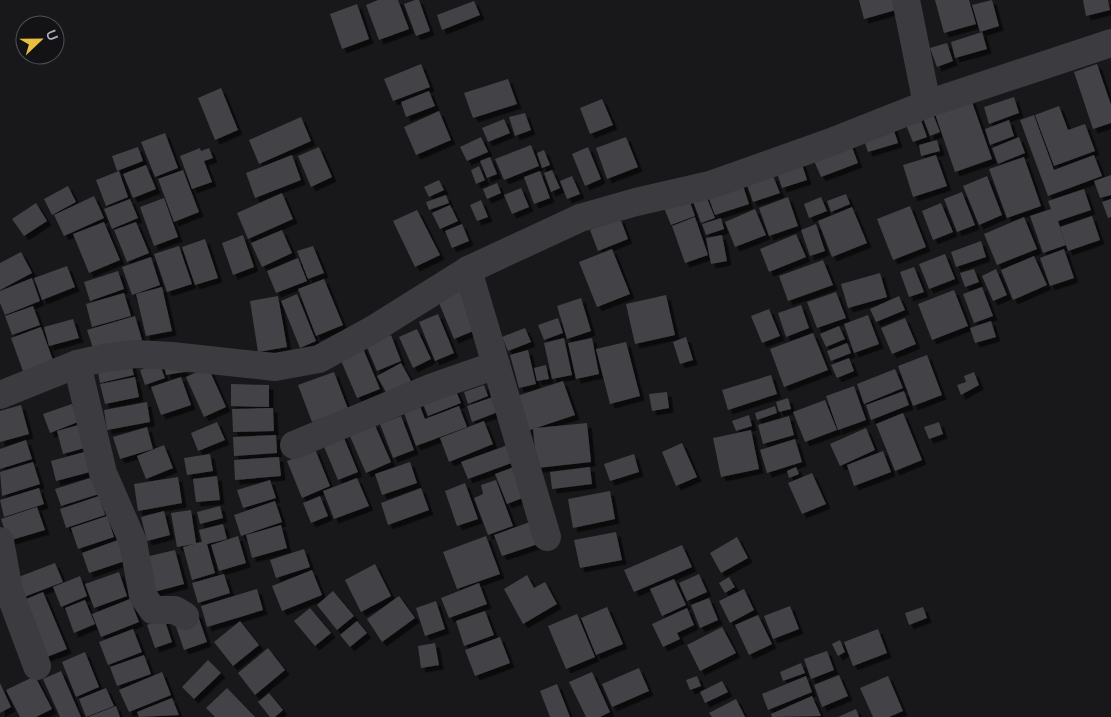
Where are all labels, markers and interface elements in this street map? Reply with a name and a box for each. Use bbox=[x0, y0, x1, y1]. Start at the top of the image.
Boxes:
north arrow bbox=[15, 15, 65, 65]
text: U bbox=[42, 27, 62, 43]

